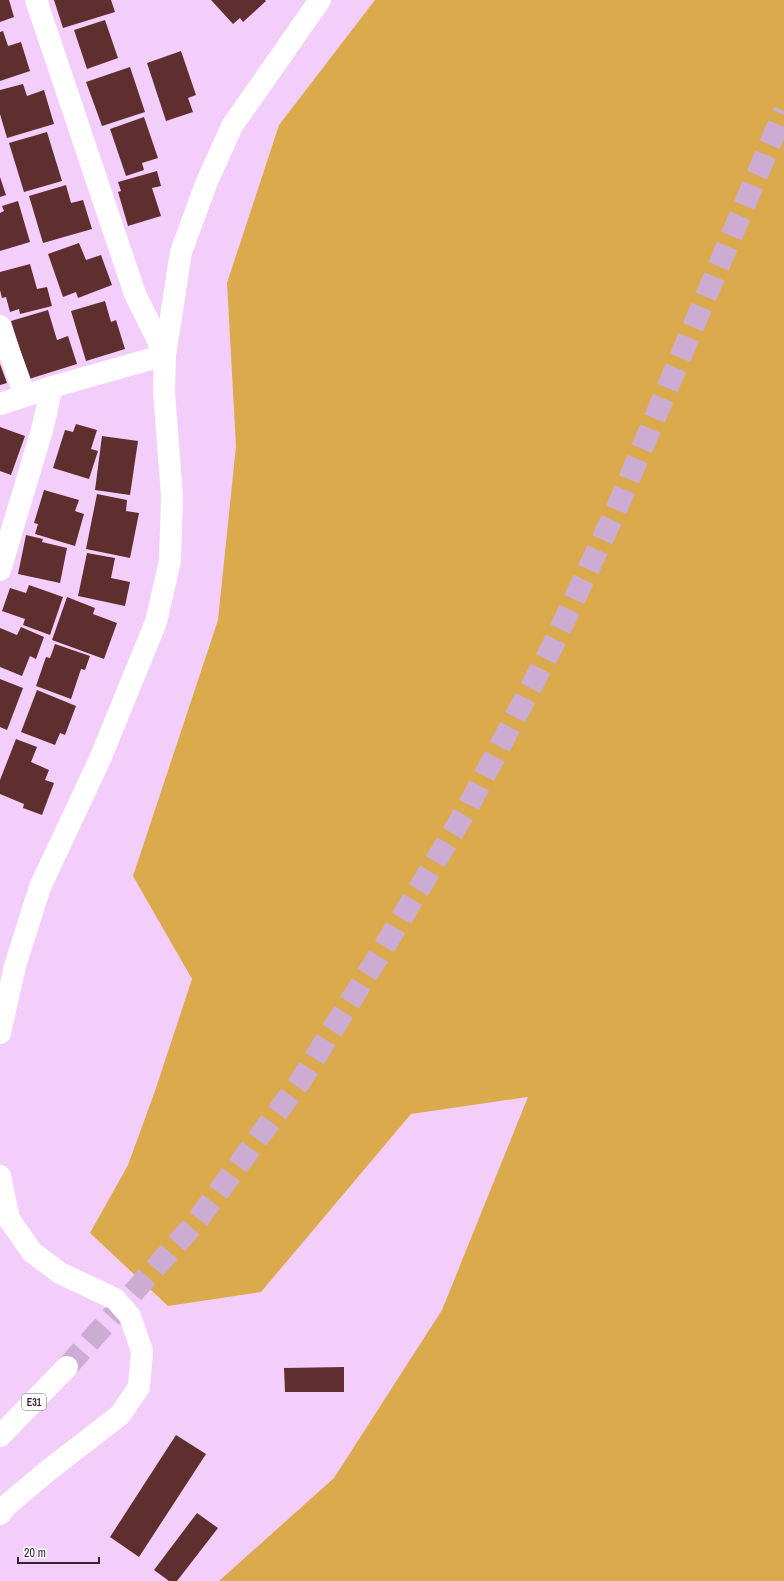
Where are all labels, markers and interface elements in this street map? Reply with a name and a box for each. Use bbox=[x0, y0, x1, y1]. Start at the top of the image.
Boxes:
road number: E31 bbox=[22, 1394, 46, 1410]
scale bar bbox=[18, 1539, 99, 1565]
text: 20 m bbox=[24, 1545, 46, 1561]

